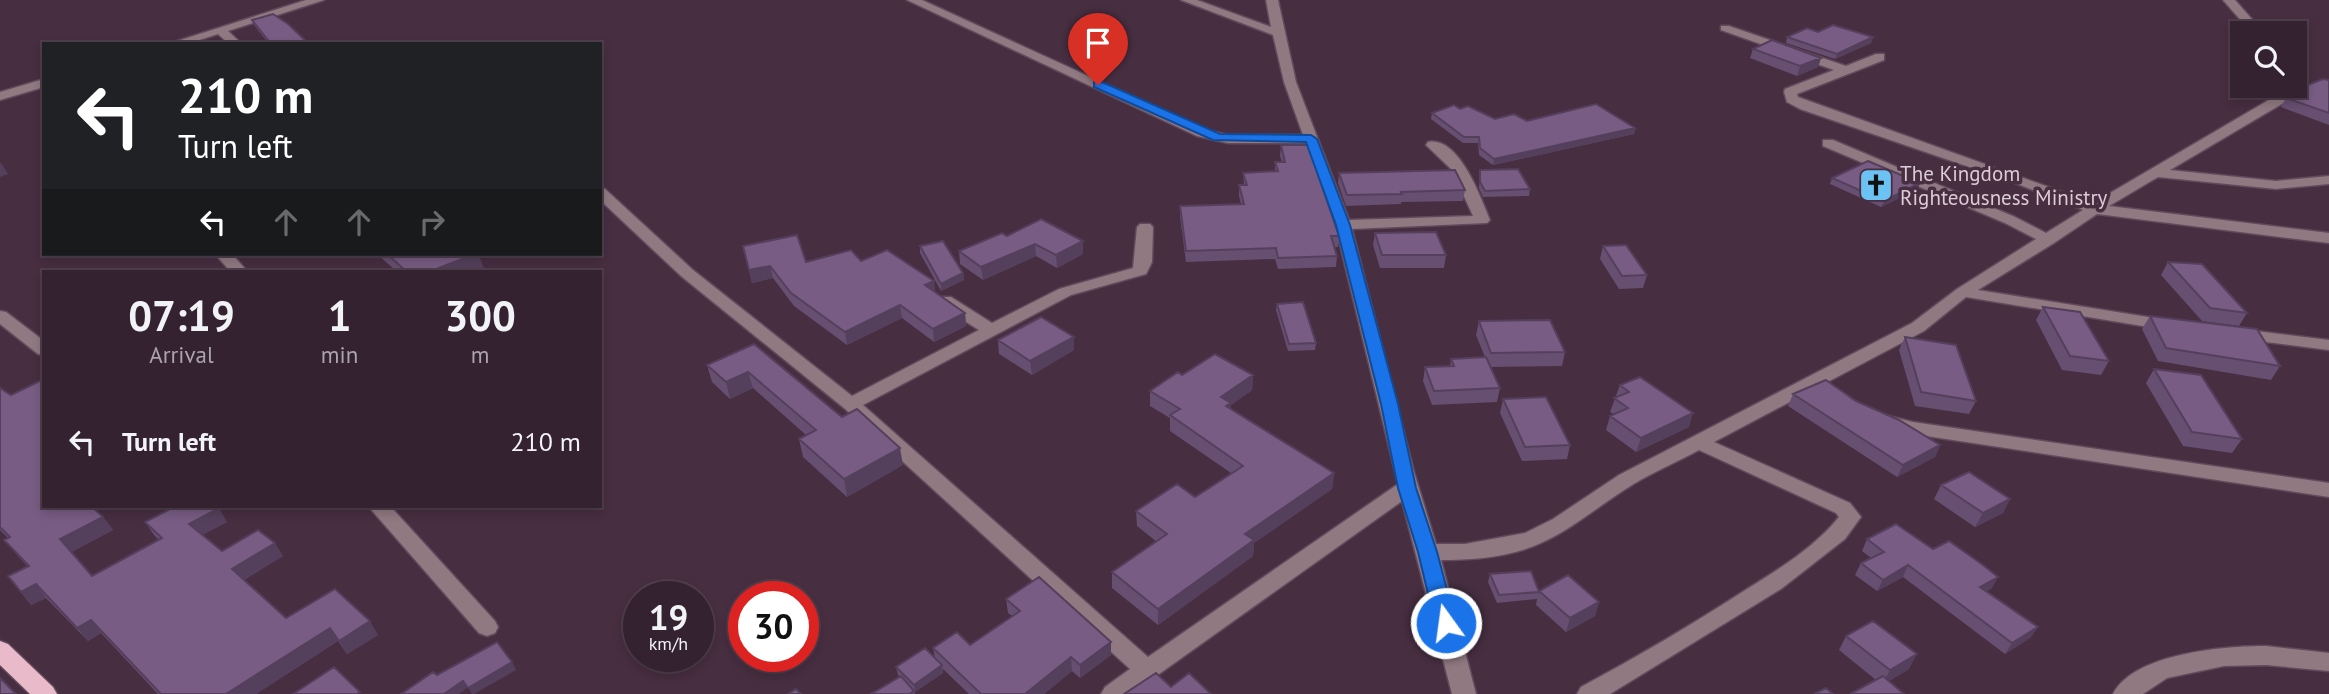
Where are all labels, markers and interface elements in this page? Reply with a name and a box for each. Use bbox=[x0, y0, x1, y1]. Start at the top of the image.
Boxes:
pin bbox=[1068, 13, 1128, 85]
map controls bbox=[2230, 21, 2307, 98]
button: search bbox=[2230, 21, 2307, 98]
icon: arrive bbox=[1079, 24, 1117, 62]
text: 210 m bbox=[178, 63, 313, 127]
icon: left bbox=[63, 70, 154, 161]
text: Turn left bbox=[178, 125, 293, 167]
place label: The Kingdom Righteousness Ministry bbox=[1900, 160, 2108, 211]
church icon: The Kingdom Righteousness Ministry bbox=[1857, 166, 1895, 204]
icon: left bbox=[194, 203, 232, 241]
icon: ahead bbox=[267, 203, 305, 241]
icon: ahead bbox=[340, 203, 378, 241]
icon: right bbox=[413, 203, 451, 241]
text: 07:19 bbox=[128, 288, 235, 343]
text: 1 bbox=[328, 288, 351, 343]
text: 300 bbox=[444, 288, 516, 343]
text: Arrival bbox=[149, 340, 214, 369]
text: min bbox=[321, 340, 358, 369]
text: m bbox=[471, 340, 489, 369]
icon: left bbox=[63, 423, 101, 461]
text: Turn left bbox=[122, 425, 216, 458]
text: 210 m bbox=[510, 425, 581, 458]
speed limit sign: 30 bbox=[728, 581, 819, 672]
position arrow bbox=[1409, 586, 1483, 660]
text: 19 bbox=[649, 594, 688, 640]
text: km/h bbox=[649, 632, 688, 655]

